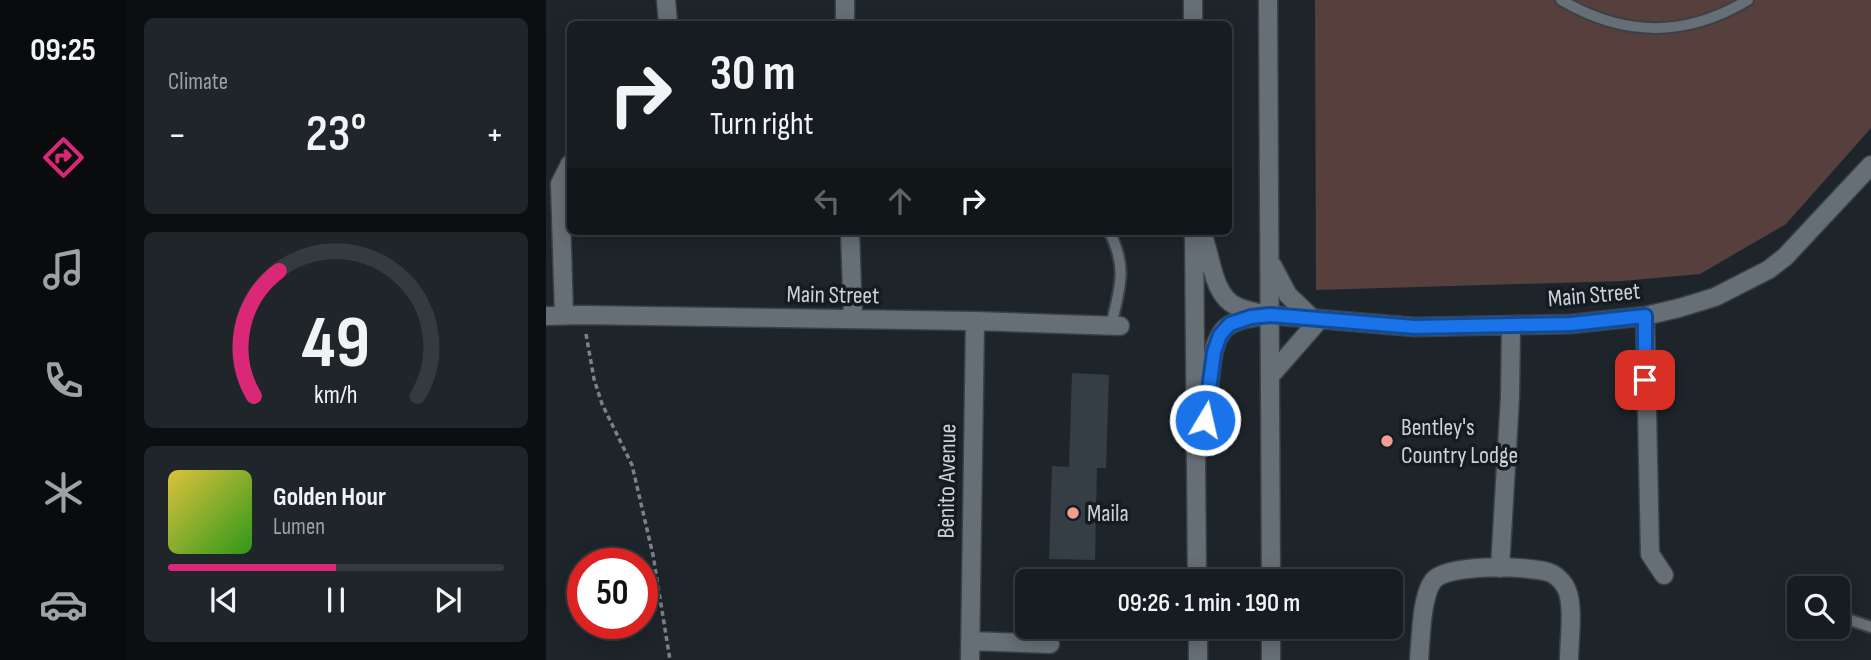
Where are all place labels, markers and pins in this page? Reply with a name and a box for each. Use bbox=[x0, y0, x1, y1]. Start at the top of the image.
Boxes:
pin bbox=[1615, 350, 1675, 410]
place label: Bentley's Country Lodge bbox=[1401, 413, 1518, 470]
marker: Bentley's Country Lodge bbox=[1379, 433, 1395, 449]
place label: Maila bbox=[1087, 499, 1129, 528]
marker: Maila bbox=[1065, 505, 1081, 521]

